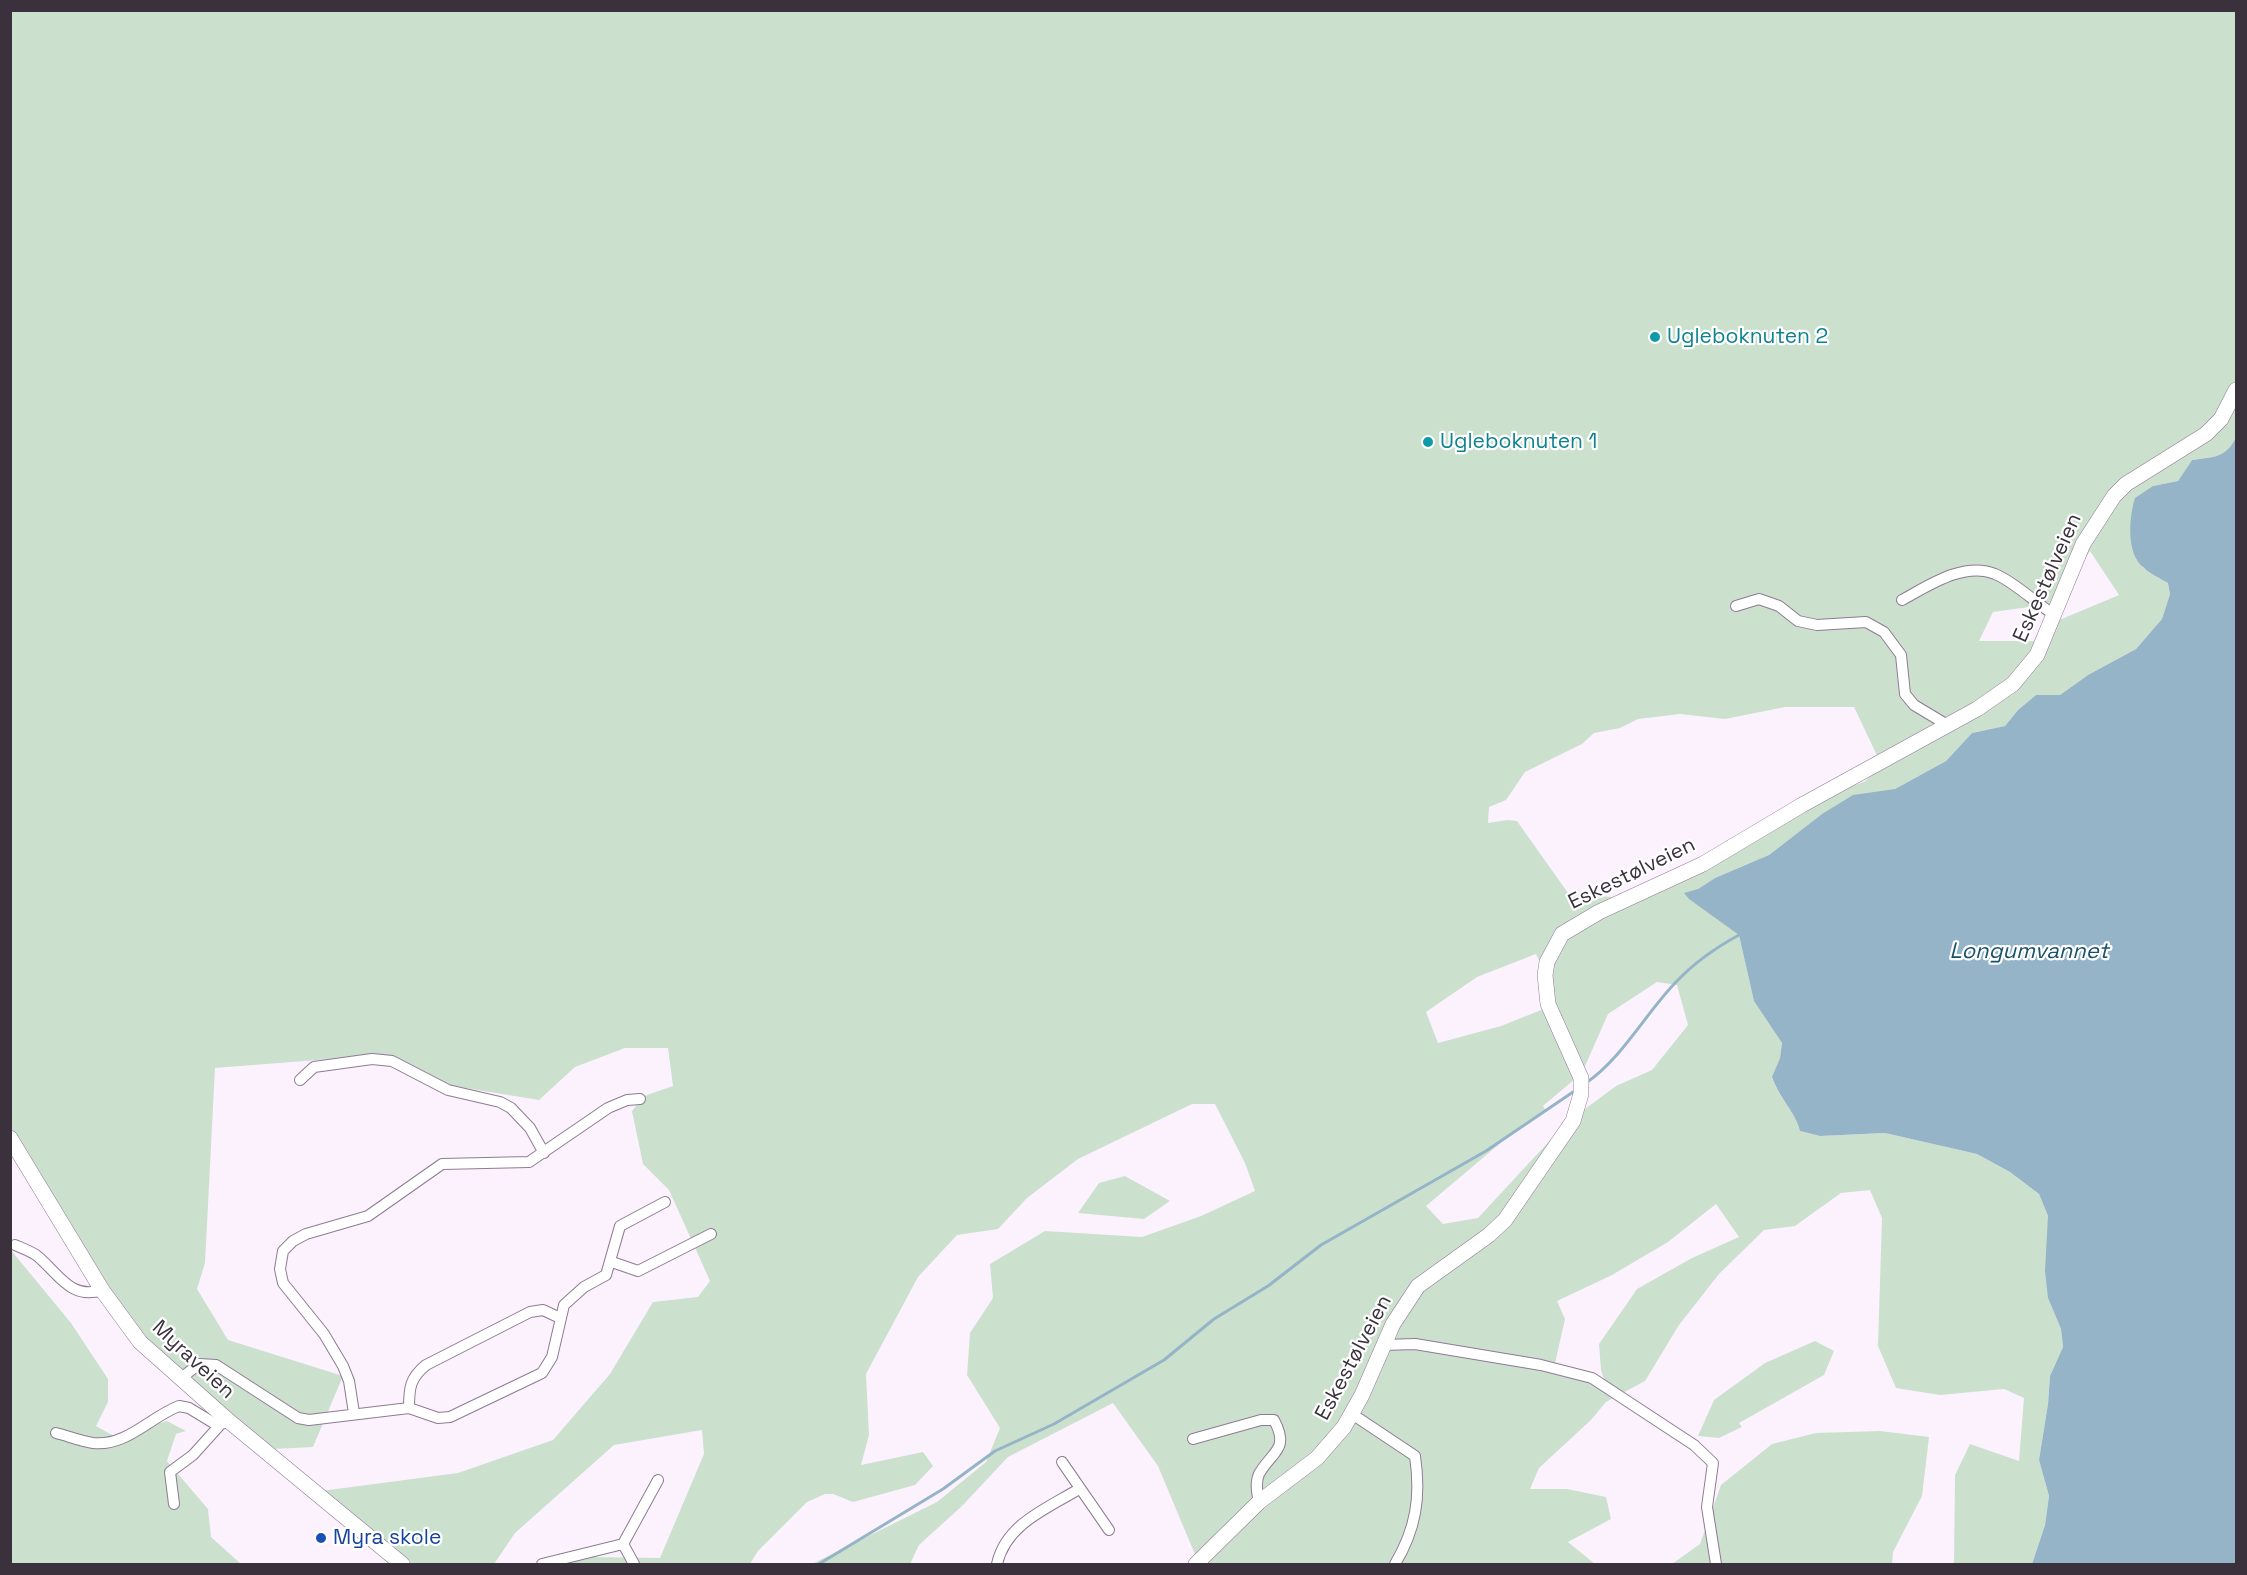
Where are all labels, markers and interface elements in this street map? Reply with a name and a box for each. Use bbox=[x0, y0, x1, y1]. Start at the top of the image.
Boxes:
place label: Ugleboknuten 2 bbox=[1667, 324, 1828, 350]
marker: Ugleboknuten 2 bbox=[1648, 330, 1662, 344]
place label: Ugleboknuten 1 bbox=[1440, 429, 1597, 455]
marker: Ugleboknuten 1 bbox=[1421, 435, 1435, 449]
street label: Eskestølveien bbox=[2008, 510, 2088, 646]
street label: Eskestølveien bbox=[1564, 832, 1700, 916]
water label: Longumvannet bbox=[1949, 939, 2109, 965]
street label: Eskestølveien bbox=[1310, 1291, 1398, 1425]
street label: Myraveien bbox=[146, 1315, 240, 1405]
place label: Myra skole bbox=[333, 1525, 441, 1551]
marker: Myra skole bbox=[314, 1531, 328, 1545]

